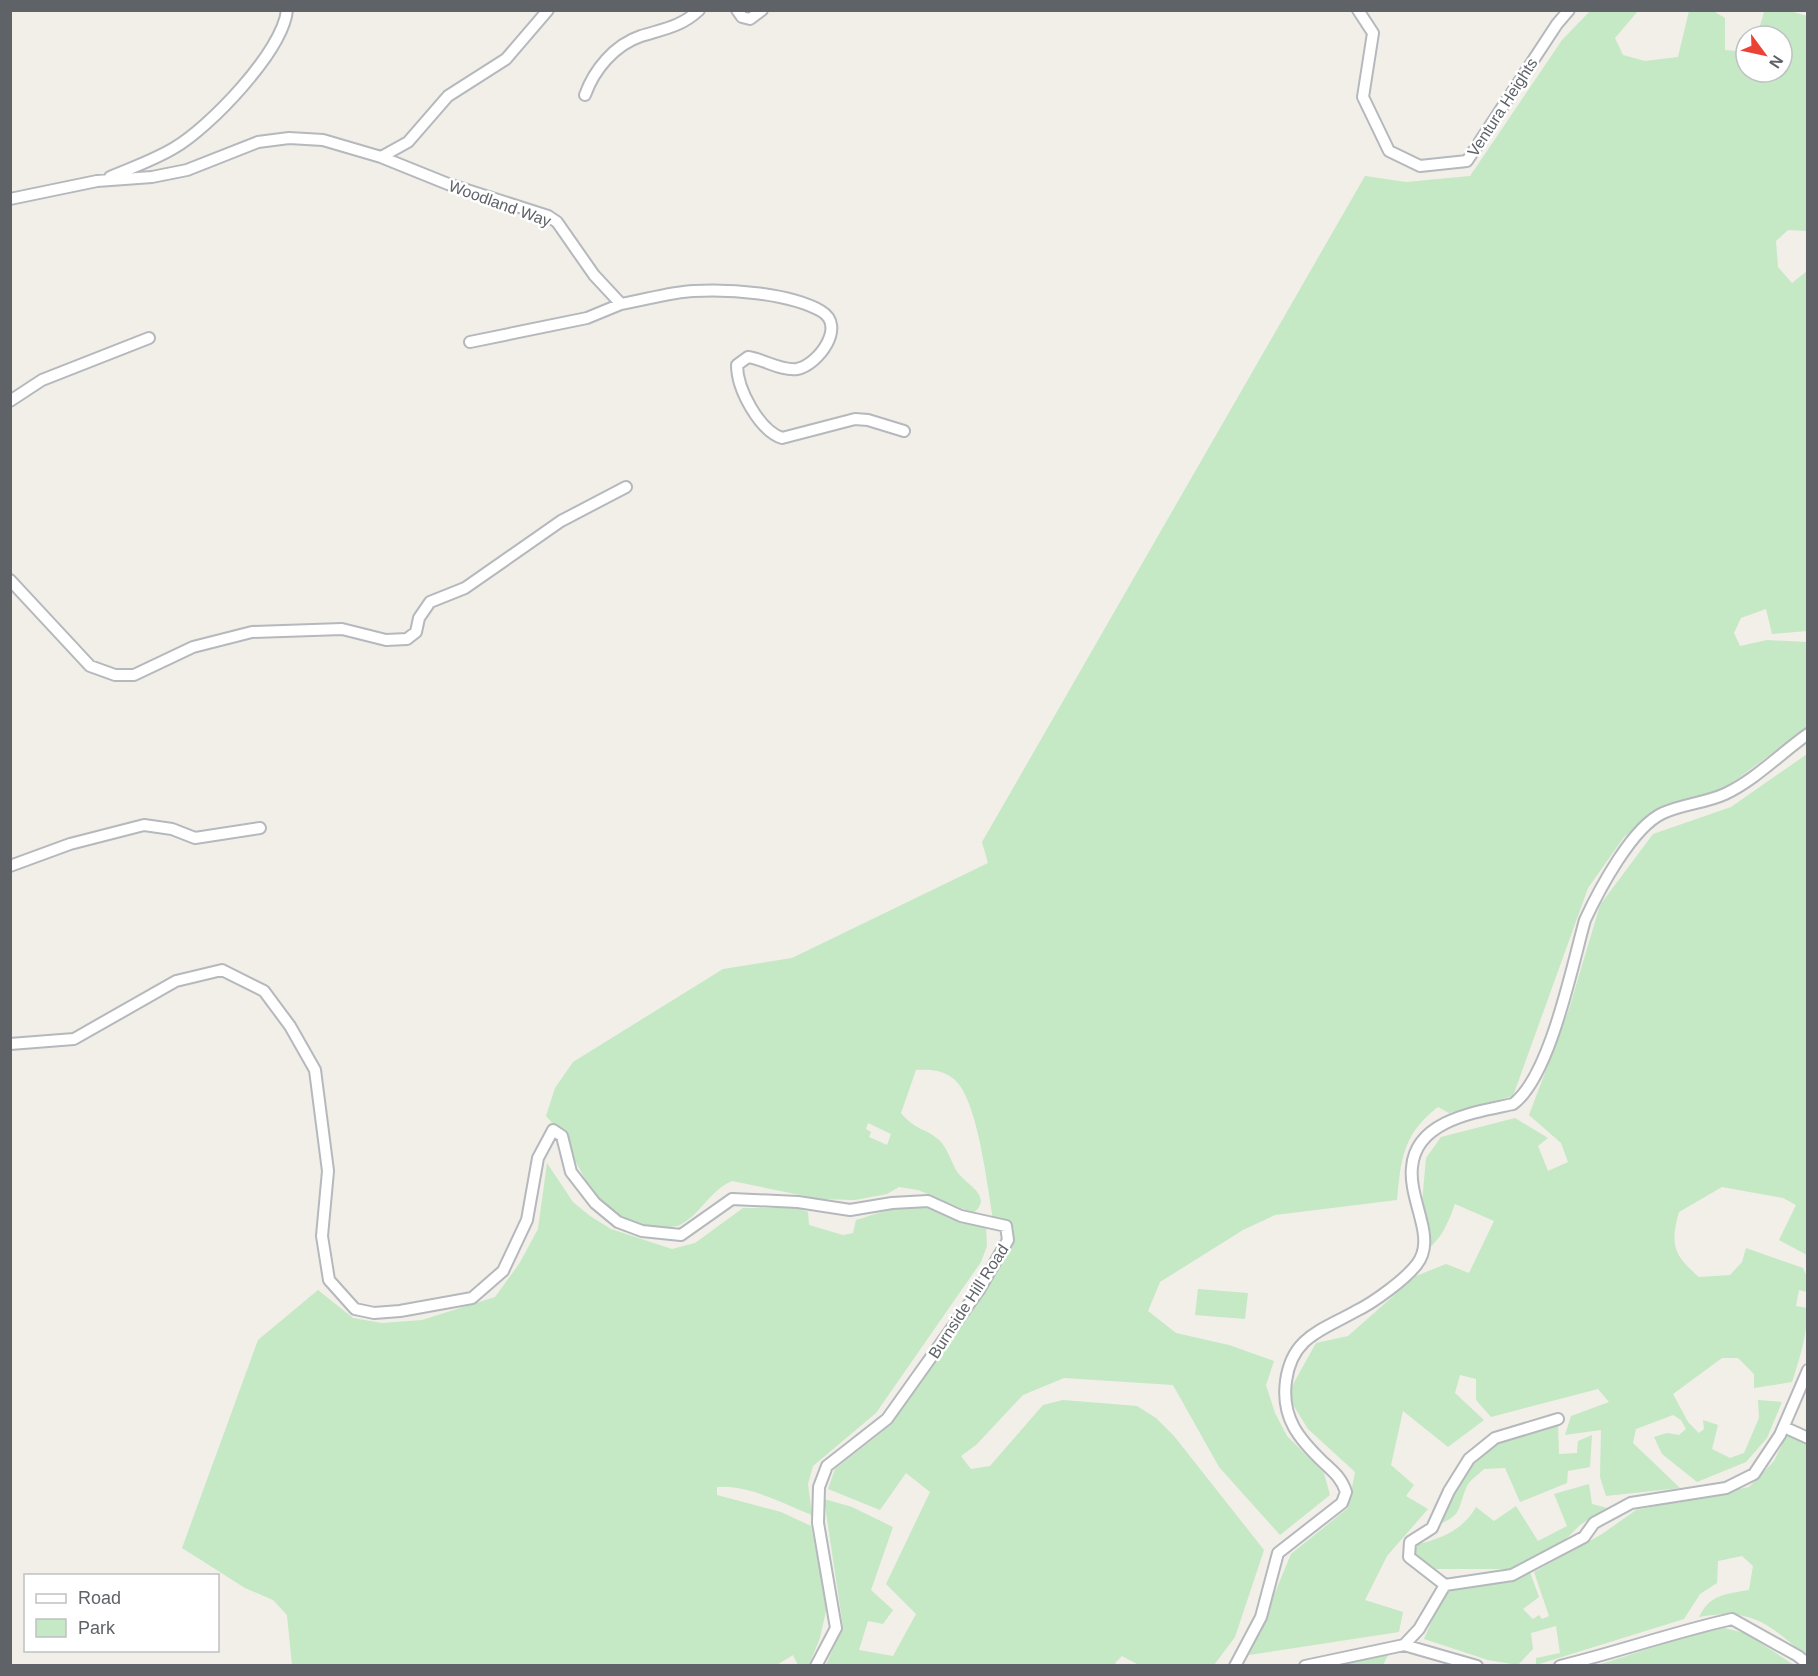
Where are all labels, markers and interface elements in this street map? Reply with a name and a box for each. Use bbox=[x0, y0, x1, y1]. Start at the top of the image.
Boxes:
north arrow bbox=[1734, 24, 1794, 84]
text: N bbox=[1766, 52, 1786, 71]
street label: Ventura Heights bbox=[1464, 55, 1541, 160]
street label: Woodland Way bbox=[446, 177, 553, 230]
street label: Burnside Hill Road bbox=[925, 1241, 1012, 1361]
legend bbox=[24, 1574, 219, 1652]
text: Road bbox=[78, 1588, 121, 1608]
text: Park bbox=[78, 1618, 116, 1638]

